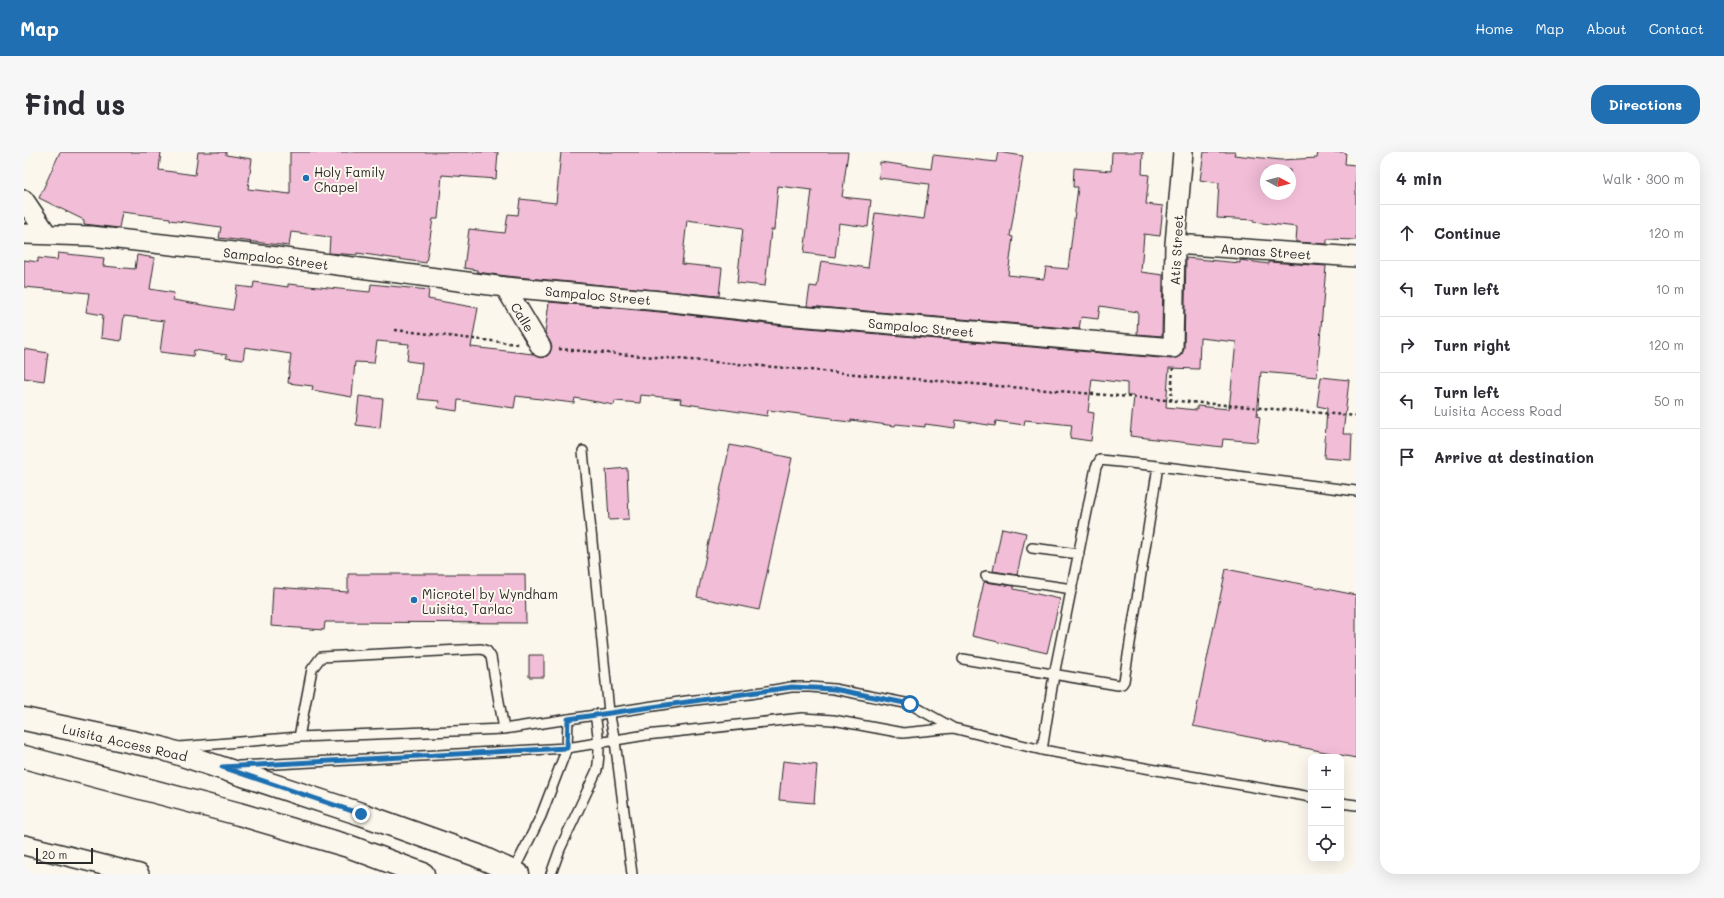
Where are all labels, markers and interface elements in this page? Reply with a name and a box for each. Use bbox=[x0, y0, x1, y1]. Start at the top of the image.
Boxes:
text: Map bbox=[20, 16, 59, 41]
text: Home bbox=[1475, 19, 1513, 38]
text: Map bbox=[1535, 19, 1564, 38]
text: About bbox=[1586, 19, 1627, 38]
text: Contact bbox=[1649, 19, 1704, 38]
button: Directions bbox=[1591, 85, 1700, 124]
text: Find us bbox=[24, 86, 125, 122]
place label: Holy Family Chapel bbox=[314, 163, 385, 195]
north arrow bbox=[1260, 164, 1296, 200]
text: 4 min bbox=[1396, 167, 1442, 189]
text: Walk · 300 m bbox=[1602, 170, 1684, 187]
marker: Holy Family Chapel bbox=[301, 173, 311, 183]
street label: Atis Street bbox=[1166, 214, 1186, 286]
icon: ahead bbox=[1396, 222, 1418, 244]
text: Continue bbox=[1434, 223, 1501, 243]
text: 120 m bbox=[1648, 224, 1684, 241]
street label: Anonas Street bbox=[1220, 239, 1312, 263]
street label: Sampaloc Street bbox=[222, 243, 330, 273]
icon: left bbox=[1396, 278, 1418, 300]
text: Turn left bbox=[1434, 279, 1499, 299]
text: 10 m bbox=[1656, 280, 1684, 297]
street label: Sampaloc Street bbox=[544, 282, 652, 308]
street label: Calle bbox=[507, 299, 539, 335]
street label: Sampaloc Street bbox=[867, 314, 975, 340]
icon: right bbox=[1396, 334, 1418, 356]
text: Turn right bbox=[1434, 335, 1511, 355]
text: 120 m bbox=[1648, 336, 1684, 353]
text: Turn left bbox=[1434, 382, 1499, 402]
icon: left bbox=[1396, 390, 1418, 412]
text: 50 m bbox=[1654, 392, 1684, 409]
text: Luisita Access Road bbox=[1434, 402, 1562, 419]
icon: arrive bbox=[1396, 446, 1418, 468]
text: Arrive at destination bbox=[1434, 447, 1594, 467]
place label: Microtel by Wyndham Luisita, Tarlac bbox=[422, 585, 558, 617]
marker: Microtel by Wyndham Luisita, Tarlac bbox=[409, 595, 419, 605]
route start bbox=[901, 695, 919, 713]
street label: Luisita Access Road bbox=[61, 719, 189, 765]
map controls bbox=[1308, 754, 1344, 862]
button: + bbox=[1308, 754, 1344, 790]
button: − bbox=[1308, 790, 1344, 826]
route end bbox=[352, 805, 370, 823]
button: locate bbox=[1308, 826, 1344, 862]
scale bar bbox=[36, 846, 93, 865]
text: 20 m bbox=[42, 847, 67, 862]

